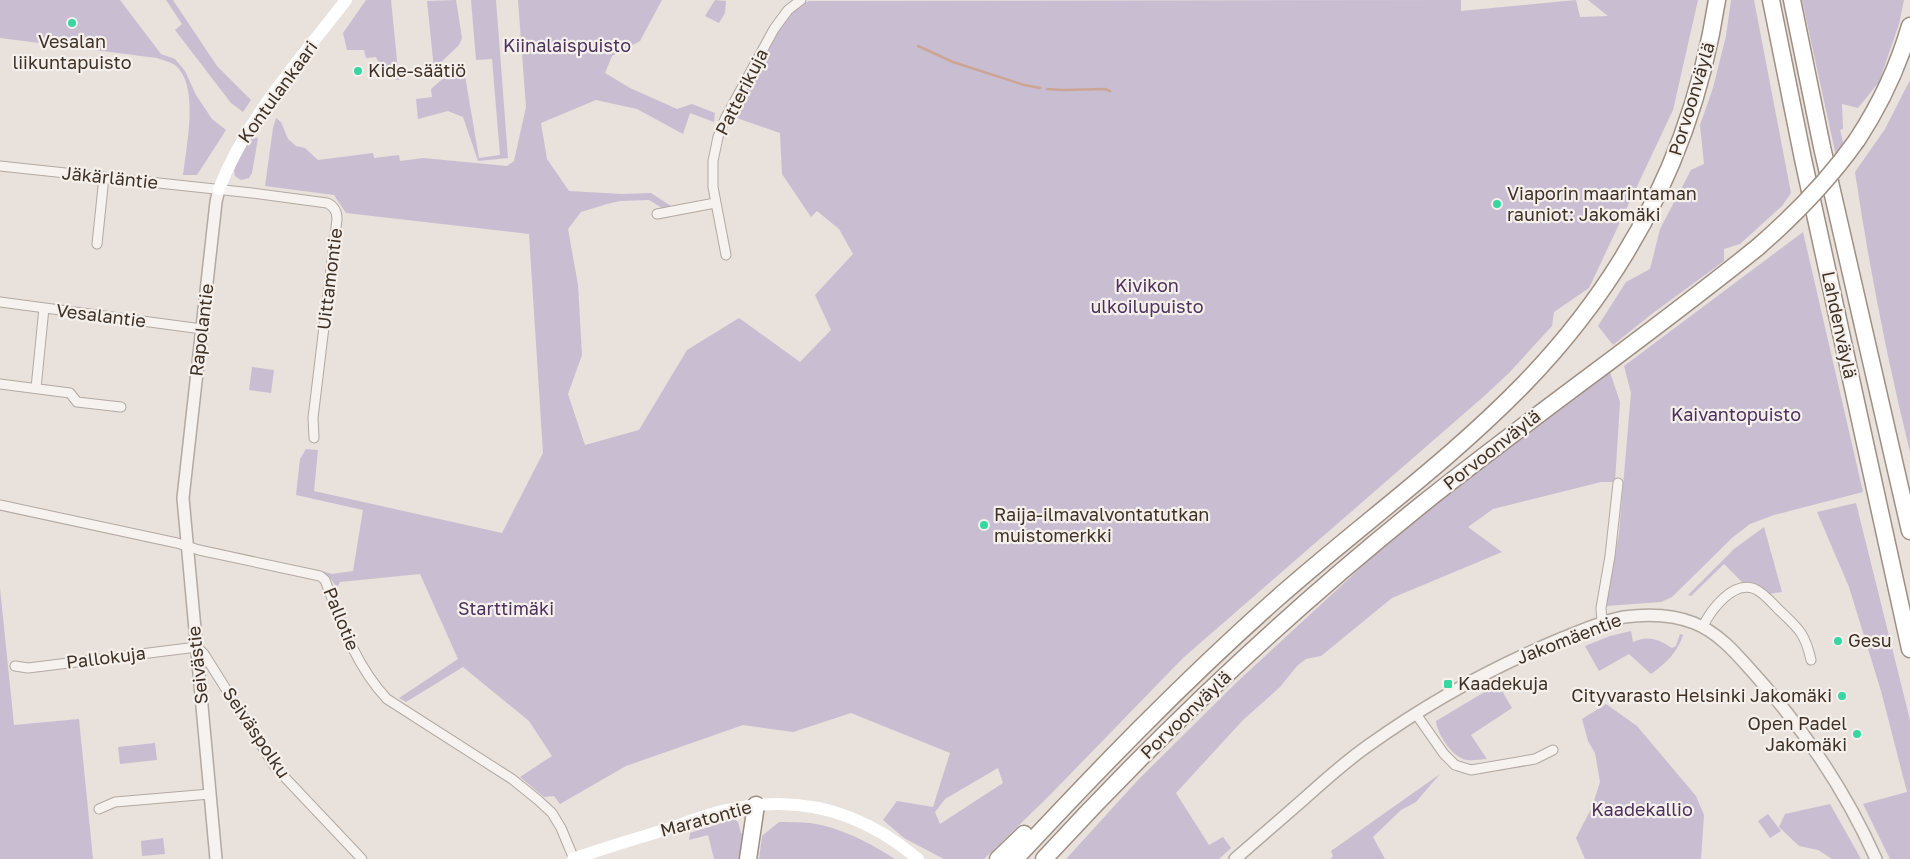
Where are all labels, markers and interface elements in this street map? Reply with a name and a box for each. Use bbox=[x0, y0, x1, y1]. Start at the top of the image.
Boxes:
marker: Vesalan liikuntapuisto bbox=[66, 17, 78, 29]
place label: Vesalan liikuntapuisto bbox=[12, 30, 132, 73]
park label: Kiinalaispuisto bbox=[503, 34, 631, 56]
street label: Kontulankaari bbox=[233, 36, 322, 147]
street label: Porvoonväylä bbox=[1663, 39, 1719, 158]
street label: Patterikuja bbox=[710, 45, 772, 138]
place label: Kide-säätiö bbox=[368, 59, 466, 81]
marker: Kide-säätiö bbox=[352, 65, 364, 77]
street label: Jäkärläntie bbox=[61, 161, 159, 193]
place label: Viaporin maarintaman rauniot: Jakomäki bbox=[1507, 182, 1697, 225]
marker: Viaporin maarintaman rauniot: Jakomäki bbox=[1491, 198, 1503, 210]
street label: Uittamontie bbox=[312, 227, 346, 331]
street label: Lahdenväylä bbox=[1818, 269, 1862, 381]
park label: Kivikon ulkoilupuisto bbox=[1090, 274, 1204, 317]
street label: Rapolantie bbox=[184, 282, 218, 378]
street label: Vesalantie bbox=[55, 299, 147, 331]
park label: Kaivantopuisto bbox=[1671, 403, 1801, 425]
street label: Porvoonväylä bbox=[1438, 404, 1544, 494]
place label: Raija-ilmavalvontatutkan muistomerkki bbox=[994, 503, 1209, 546]
marker: Raija-ilmavalvontatutkan muistomerkki bbox=[978, 519, 990, 531]
street label: Pallotie bbox=[319, 584, 365, 654]
park label: Starttimäki bbox=[458, 597, 554, 619]
street label: Jakomäentie bbox=[1513, 608, 1624, 668]
street label: Seivästie bbox=[182, 625, 212, 705]
place label: Gesu bbox=[1848, 629, 1892, 651]
marker: Gesu bbox=[1832, 635, 1844, 647]
street label: Pallokuja bbox=[65, 641, 147, 673]
street label: Porvoonväylä bbox=[1135, 666, 1235, 763]
place label: Kaadekuja bbox=[1458, 672, 1548, 694]
marker: Kaadekuja bbox=[1442, 678, 1454, 690]
street label: Seiväspolku bbox=[218, 683, 295, 782]
place label: Cityvarasto Helsinki Jakomäki bbox=[1571, 684, 1832, 706]
marker: Cityvarasto Helsinki Jakomäki bbox=[1836, 690, 1848, 702]
place label: Open Padel Jakomäki bbox=[1748, 712, 1847, 755]
marker: Open Padel Jakomäki bbox=[1851, 728, 1863, 740]
street label: Maratontie bbox=[658, 795, 754, 841]
park label: Kaadekallio bbox=[1591, 798, 1693, 820]

